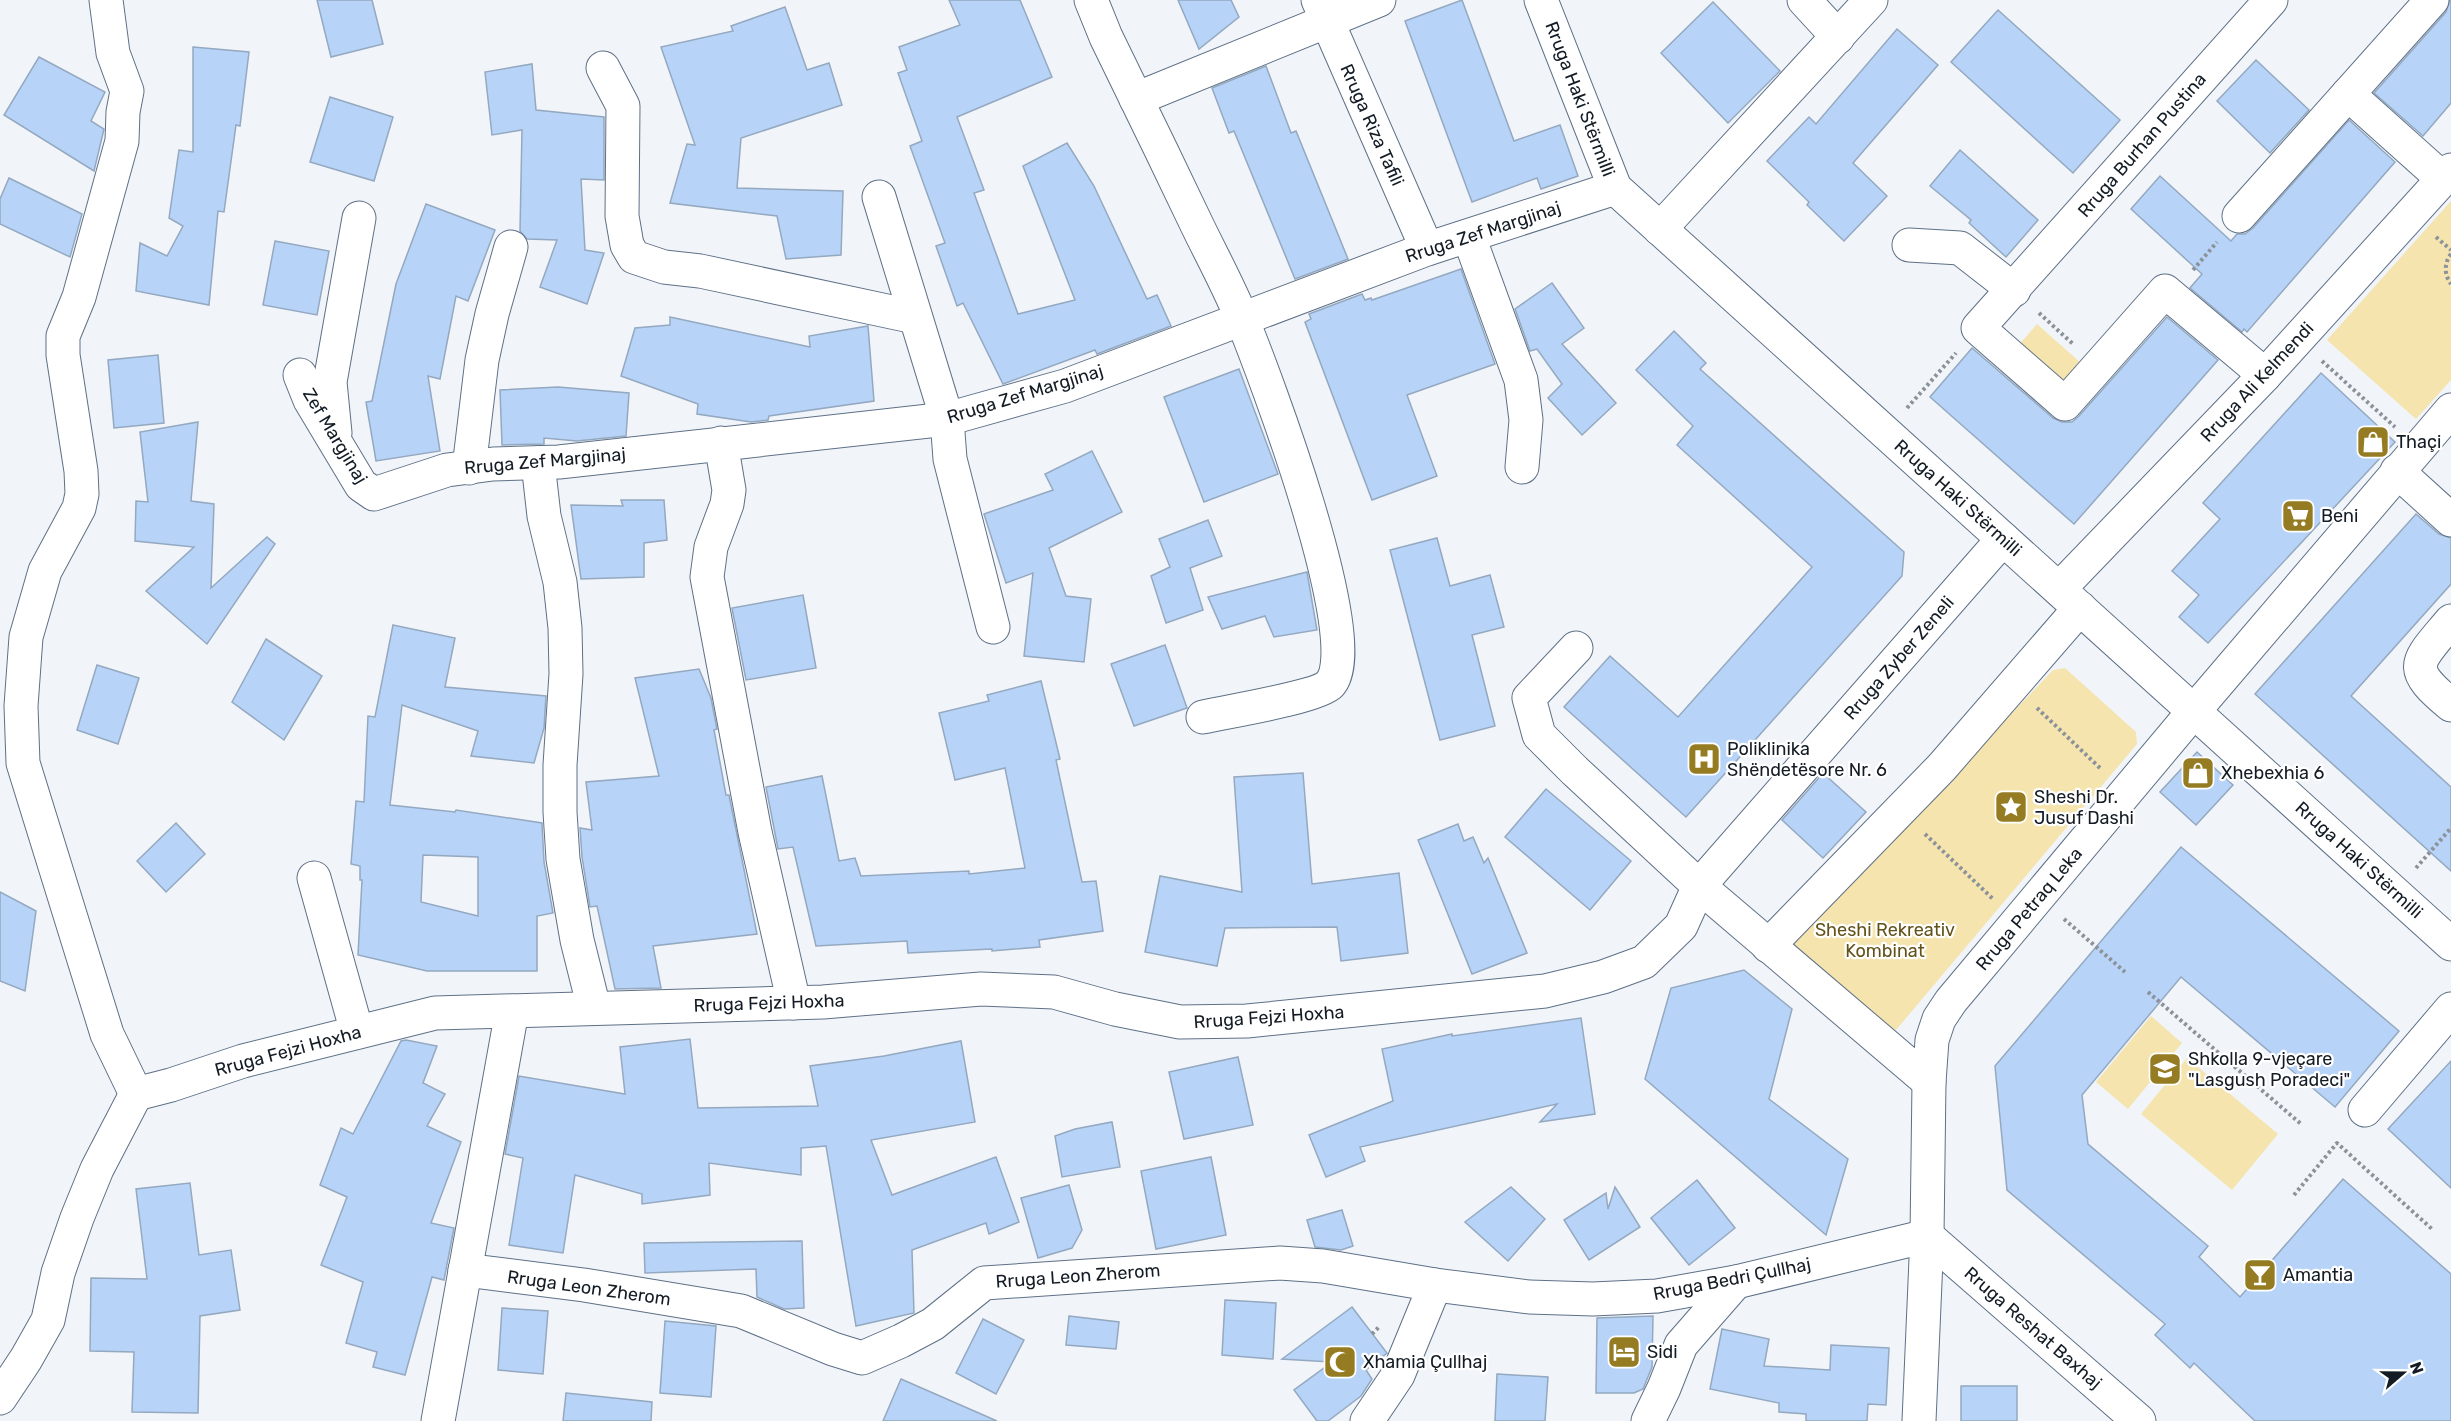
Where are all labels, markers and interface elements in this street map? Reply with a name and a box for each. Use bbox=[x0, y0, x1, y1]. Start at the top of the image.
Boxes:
street label: Rruga Haki Stërmilli bbox=[1540, 18, 1620, 180]
street label: Rruga Riza Tafili bbox=[1335, 61, 1409, 189]
street label: Rruga Burhan Pustina bbox=[2073, 68, 2211, 222]
street label: Rruga Zef Margjinaj bbox=[1402, 196, 1564, 268]
street label: Rruga Ali Kelmendi bbox=[2196, 317, 2318, 447]
street label: Rruga Zef Margjinaj bbox=[944, 360, 1106, 428]
street label: Zef Margjinaj bbox=[298, 384, 372, 488]
shop icon: Thaçi bbox=[2355, 424, 2391, 460]
place label: Thaçi bbox=[2396, 431, 2441, 453]
street label: Rruga Haki Stërmilli bbox=[1890, 435, 2026, 561]
street label: Rruga Zef Margjinaj bbox=[463, 443, 627, 479]
supermarket icon: Beni bbox=[2280, 498, 2316, 534]
place label: Beni bbox=[2321, 505, 2358, 527]
street label: Rruga Zyber Zeneli bbox=[1839, 592, 1959, 724]
place label: Poliklinika Shëndetësore Nr. 6 bbox=[1727, 738, 1887, 781]
hospital icon: Poliklinika Shëndetësore Nr. 6 bbox=[1686, 741, 1722, 777]
shop icon: Xhebexhia 6 bbox=[2180, 755, 2216, 791]
place label: Xhebexhia 6 bbox=[2221, 762, 2324, 784]
place label: Sheshi Dr. Jusuf Dashi bbox=[2034, 786, 2134, 829]
place icon: Sheshi Dr. Jusuf Dashi bbox=[1993, 789, 2029, 825]
street label: Rruga Haki Stërmilli bbox=[2291, 797, 2427, 923]
street label: Rruga Petraq Leka bbox=[1971, 843, 2087, 975]
park label: Sheshi Rekreativ Kombinat bbox=[1815, 919, 1955, 962]
street label: Rruga Fejzi Hoxha bbox=[693, 989, 845, 1017]
street label: Rruga Fejzi Hoxha bbox=[1193, 1001, 1345, 1033]
street label: Rruga Fejzi Hoxha bbox=[212, 1021, 364, 1081]
place label: Shkolla 9-vjeçare "Lasgush Poradeci" bbox=[2188, 1048, 2350, 1091]
school or university icon: Shkolla 9-vjeçare "Lasgush Poradeci" bbox=[2147, 1051, 2183, 1087]
street label: Rruga Bedri Çullhaj bbox=[1651, 1253, 1813, 1305]
bar icon: Amantia bbox=[2242, 1257, 2278, 1293]
street label: Rruga Leon Zherom bbox=[995, 1259, 1161, 1293]
street label: Rruga Reshat Baxhaj bbox=[1960, 1262, 2106, 1394]
place label: Amantia bbox=[2283, 1264, 2353, 1286]
street label: Rruga Leon Zherom bbox=[506, 1266, 672, 1310]
hotel icon: Sidi bbox=[1606, 1334, 1642, 1370]
place label: Sidi bbox=[1647, 1341, 1678, 1363]
north arrow bbox=[2373, 1343, 2433, 1403]
mosque icon: Xhamia Çullhaj bbox=[1322, 1344, 1358, 1380]
place label: Xhamia Çullhaj bbox=[1363, 1351, 1487, 1373]
text: N bbox=[2406, 1359, 2428, 1377]

